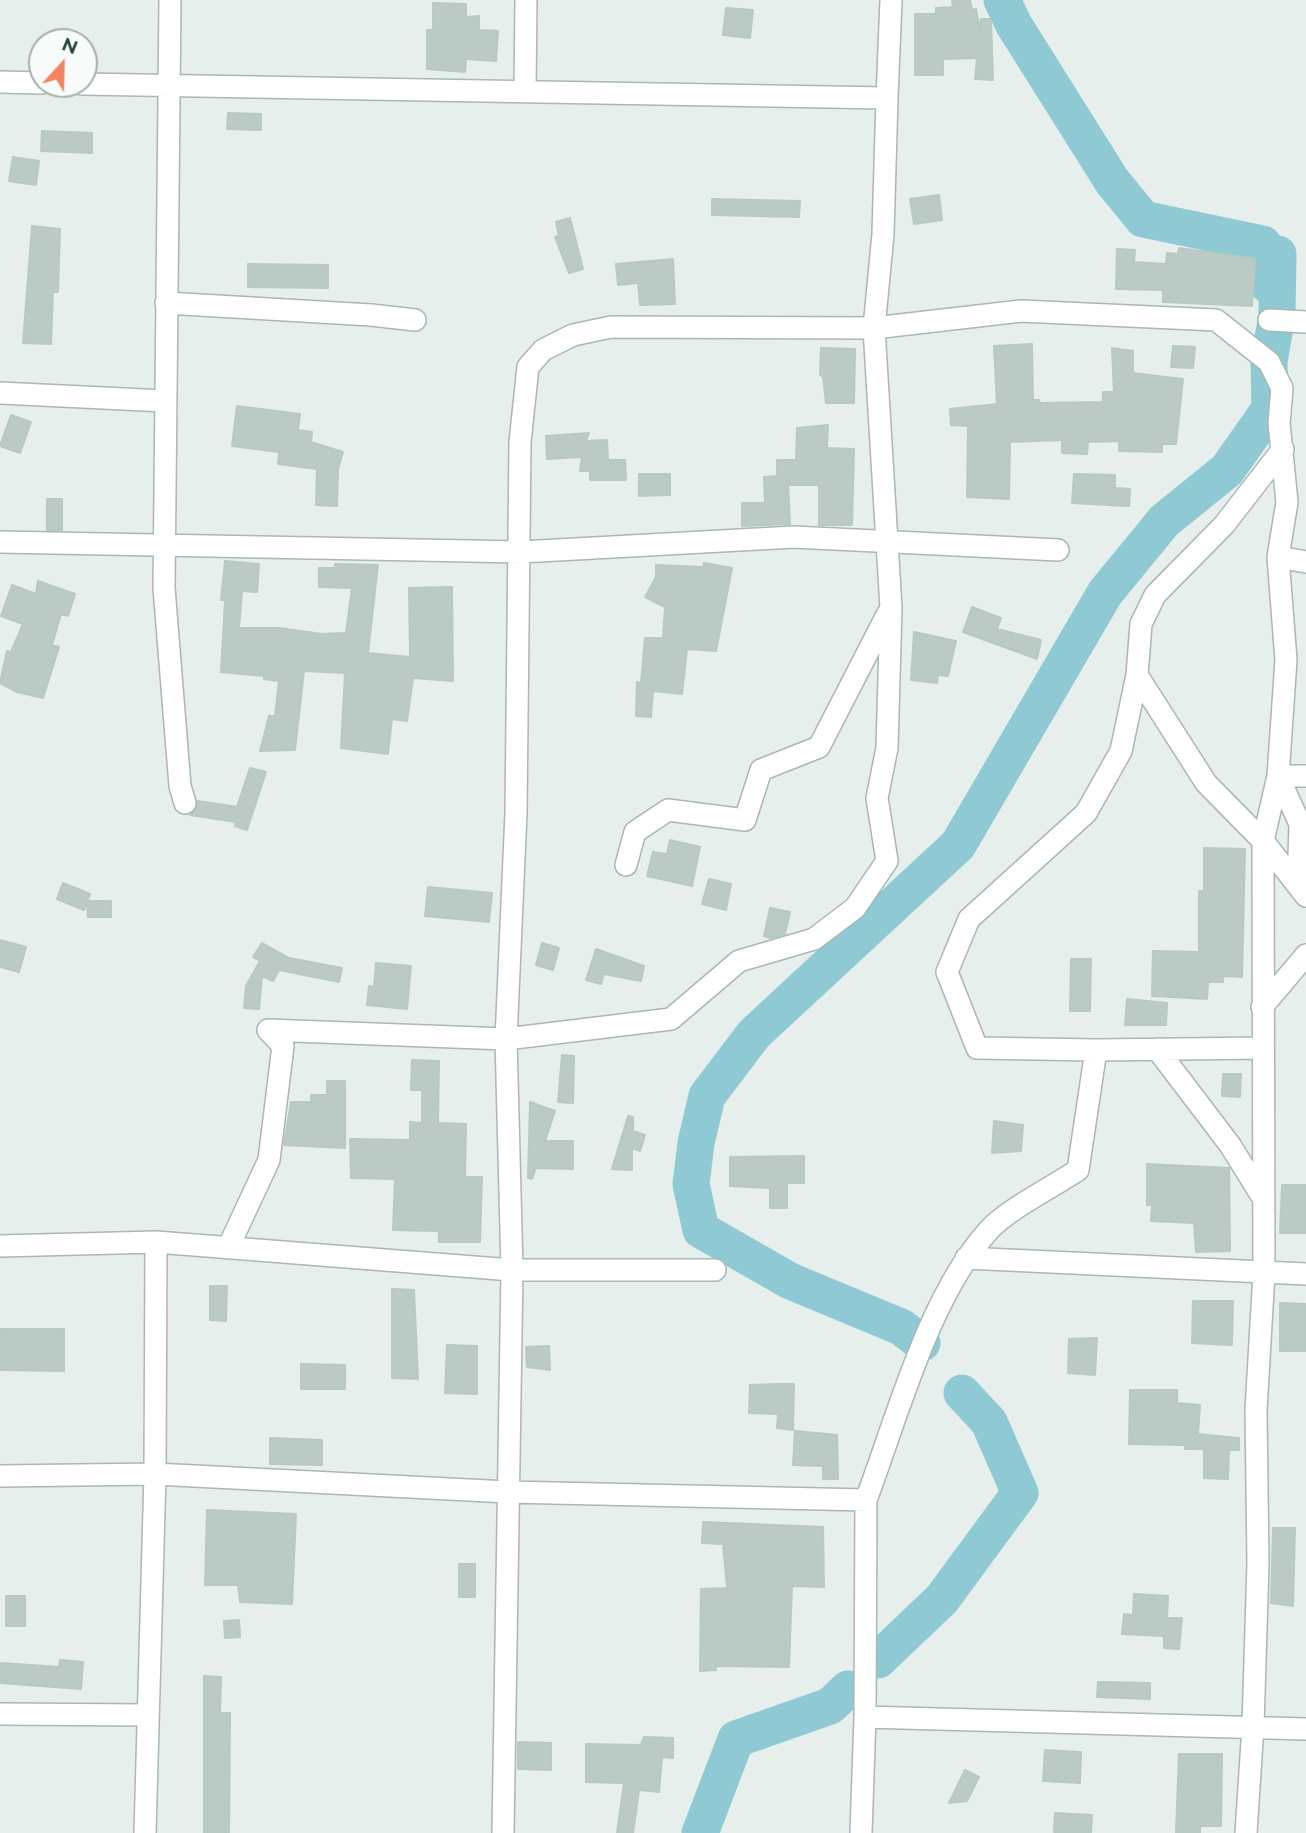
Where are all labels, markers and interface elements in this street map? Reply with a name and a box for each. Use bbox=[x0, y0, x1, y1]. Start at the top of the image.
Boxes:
north arrow bbox=[28, 28, 98, 98]
text: N bbox=[59, 32, 81, 58]

